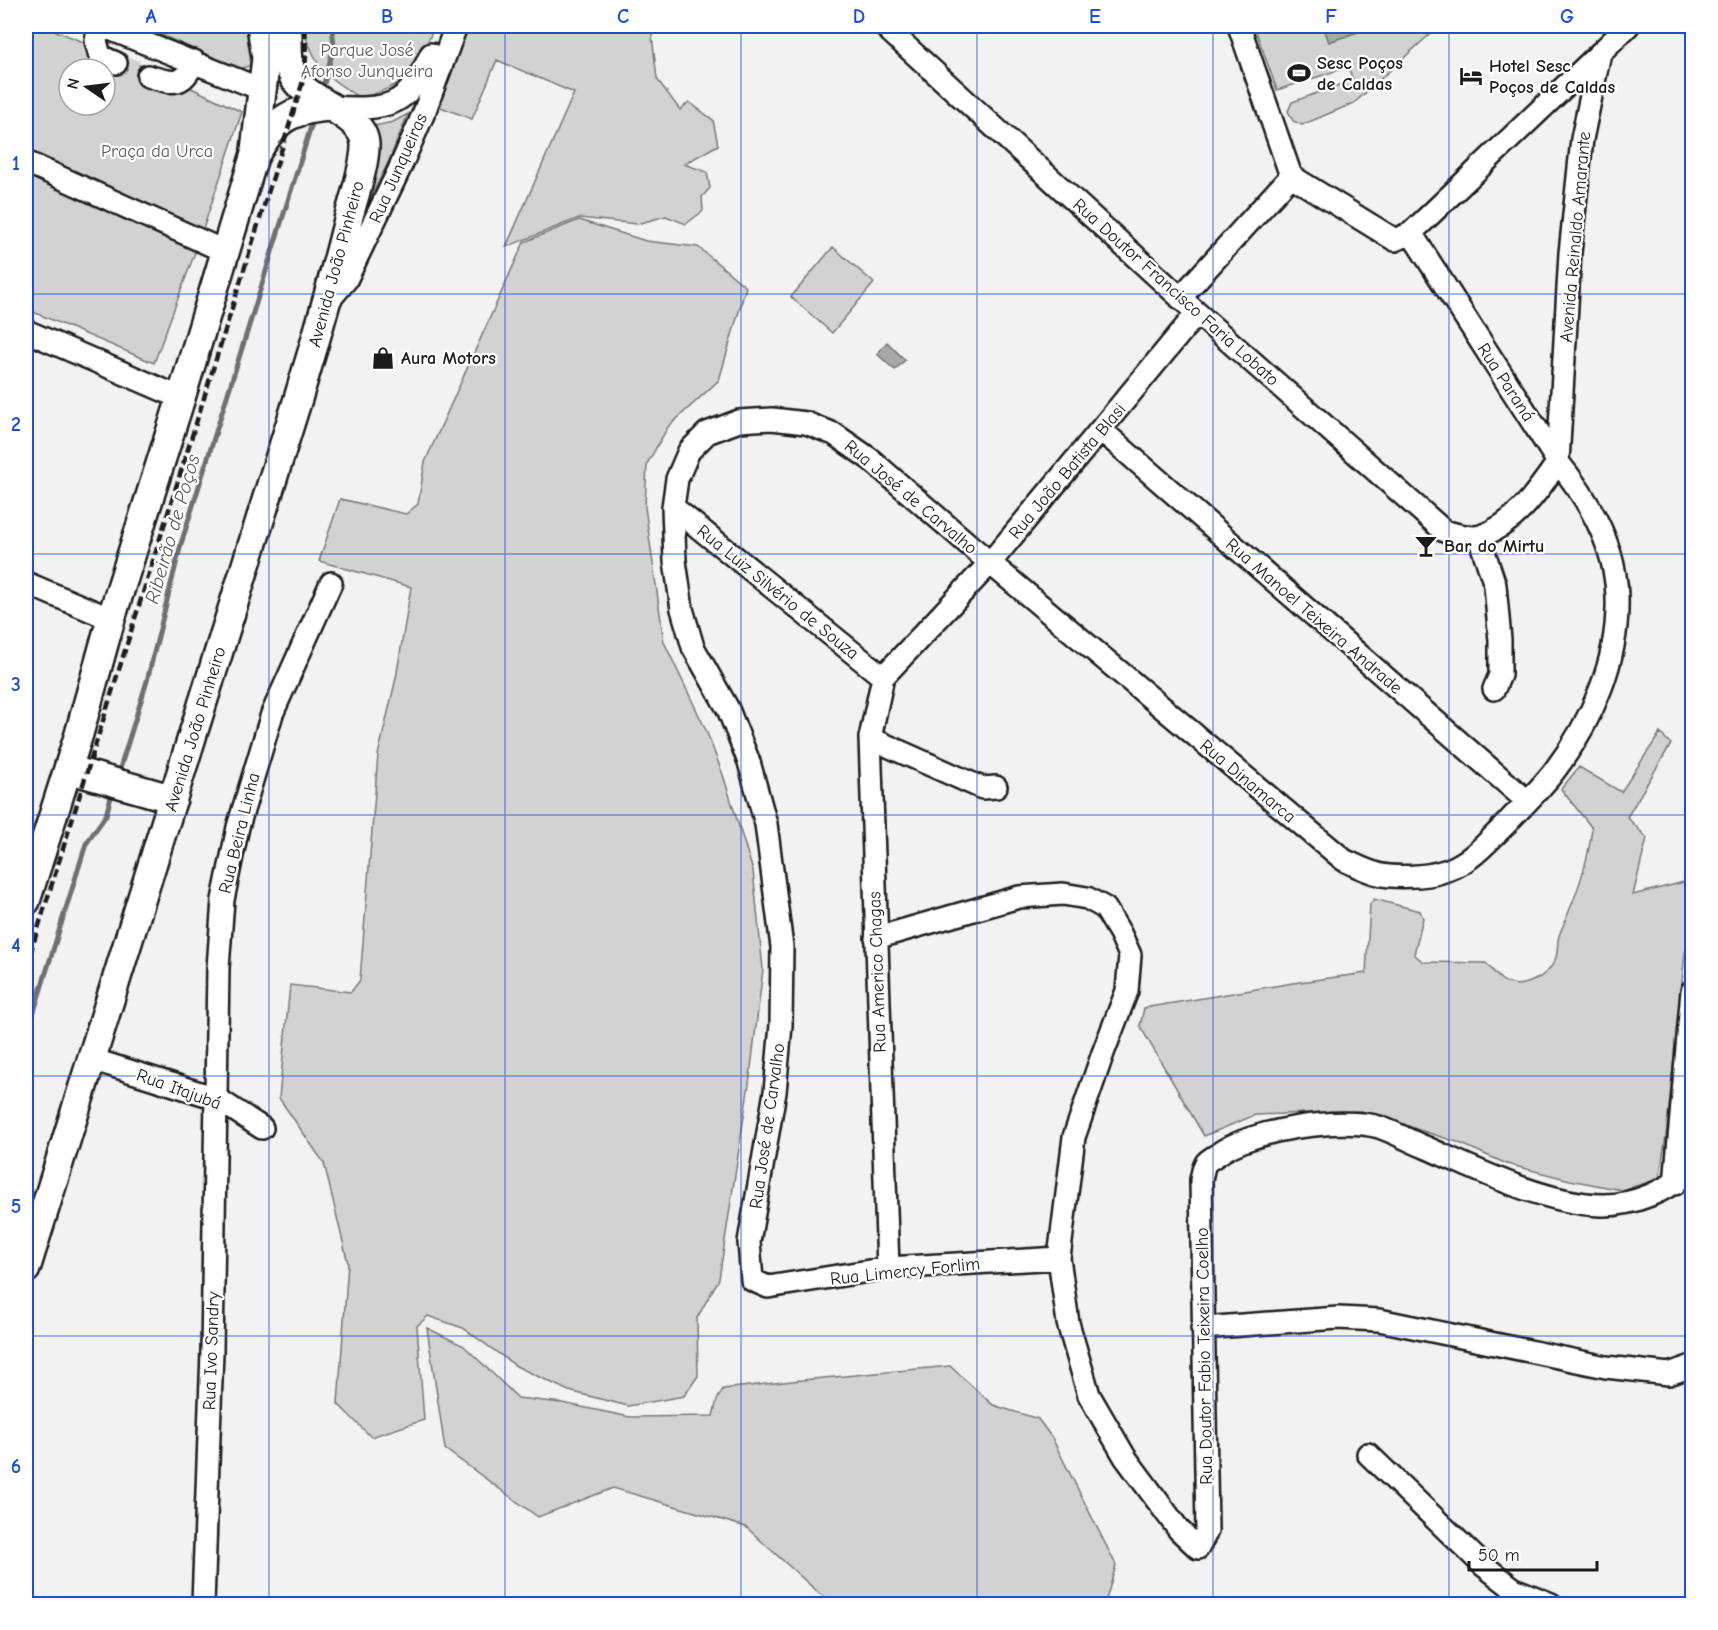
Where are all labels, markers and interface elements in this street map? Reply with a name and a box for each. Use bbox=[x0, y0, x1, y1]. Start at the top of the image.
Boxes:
text: A bbox=[145, 5, 157, 28]
text: B bbox=[381, 5, 393, 28]
text: C bbox=[617, 5, 629, 28]
text: D bbox=[853, 5, 865, 28]
text: E bbox=[1089, 5, 1101, 28]
text: F bbox=[1325, 5, 1337, 28]
text: G bbox=[1560, 5, 1574, 28]
park label: Parque José Afonso Junqueira bbox=[301, 40, 433, 82]
place label: Sesc Poços de Caldas bbox=[1317, 53, 1403, 95]
place label: Hotel Sesc Poços de Caldas bbox=[1489, 56, 1615, 98]
north arrow bbox=[57, 57, 117, 117]
sports icon: Sesc Poços de Caldas bbox=[1286, 60, 1312, 86]
hotel icon: Hotel Sesc Poços de Caldas bbox=[1458, 63, 1484, 89]
text: N bbox=[63, 76, 83, 91]
street label: Rua Junqueiras bbox=[365, 110, 432, 226]
street label: Avenida Reinaldo Amarante bbox=[1556, 131, 1595, 343]
park label: Praça da Urca bbox=[101, 141, 213, 162]
text: 1 bbox=[12, 152, 20, 175]
street label: Avenida João Pinheiro bbox=[304, 179, 369, 350]
street label: Rua Doutor Francisco Faria Lobato bbox=[1068, 194, 1283, 390]
street label: Rua Paraná bbox=[1472, 339, 1539, 425]
shop icon: Aura Motors bbox=[370, 345, 396, 371]
place label: Aura Motors bbox=[401, 348, 496, 369]
street label: Rua João Batista Blasi bbox=[1004, 399, 1130, 544]
text: 2 bbox=[11, 413, 21, 436]
street label: Rua José de Carvalho bbox=[840, 436, 981, 559]
water label: Ribeirão de Poços bbox=[140, 451, 205, 606]
street label: Rua Luiz Silvério de Souza bbox=[693, 521, 863, 664]
bar icon: Bar do Mirtu bbox=[1413, 533, 1439, 559]
street label: Rua Manoel Teixeira Andrade bbox=[1221, 534, 1406, 699]
place label: Bar do Mirtu bbox=[1444, 536, 1544, 557]
street label: Avenida João Pinheiro bbox=[160, 644, 231, 814]
text: 3 bbox=[11, 673, 21, 696]
street label: Rua Dinamarca bbox=[1195, 735, 1300, 828]
street label: Rua Beira Linha bbox=[214, 771, 265, 896]
street label: Rua Americo Chagas bbox=[864, 891, 891, 1053]
text: 4 bbox=[11, 934, 21, 957]
street label: Rua José de Carvalho bbox=[745, 1042, 790, 1210]
street label: Rua Itajubá bbox=[134, 1064, 224, 1114]
text: 5 bbox=[11, 1195, 21, 1218]
street label: Rua Doutor Fabio Teixeira Coelho bbox=[1192, 1227, 1217, 1485]
street label: Rua Limercy Forlim bbox=[829, 1253, 981, 1290]
street label: Rua Ivo Sandry bbox=[199, 1290, 224, 1411]
text: 6 bbox=[11, 1455, 21, 1478]
scale bar bbox=[1469, 1534, 1596, 1572]
text: 50 m bbox=[1478, 1545, 1520, 1566]

